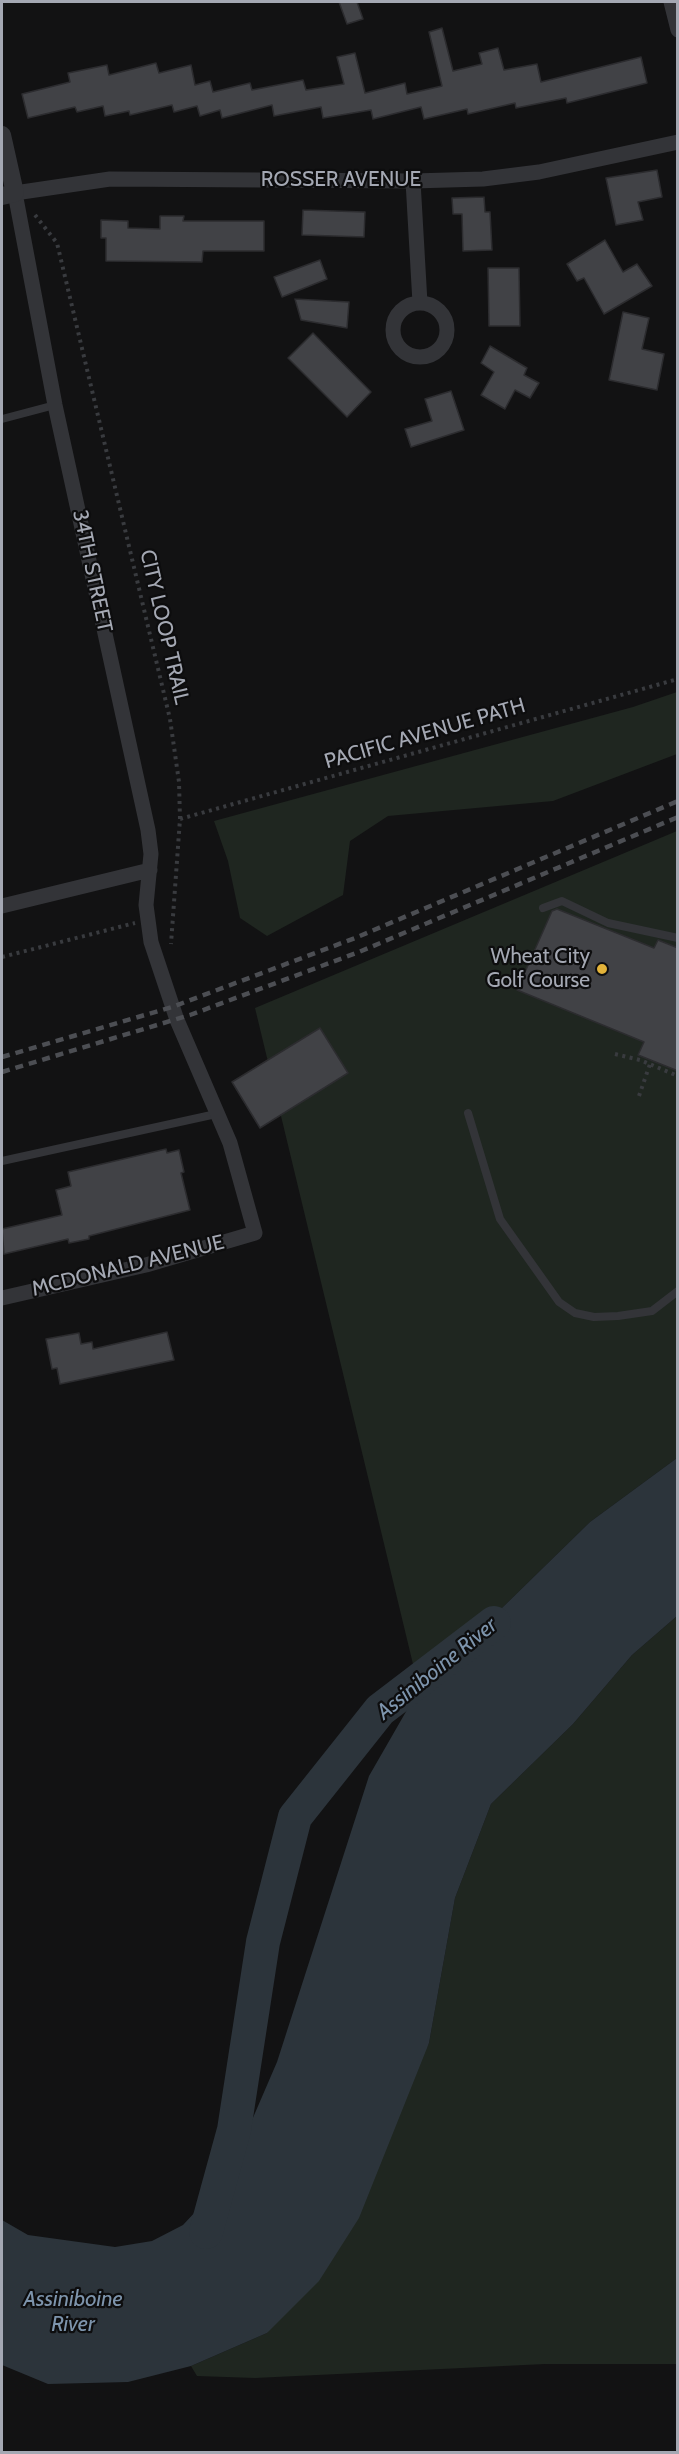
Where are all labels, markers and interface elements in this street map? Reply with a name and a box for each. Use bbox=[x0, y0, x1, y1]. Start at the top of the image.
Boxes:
street label: ROSSER AVENUE bbox=[261, 167, 421, 193]
street label: 34TH STREET bbox=[67, 508, 117, 634]
street label: CITY LOOP TRAIL bbox=[134, 547, 194, 707]
street label: PACIFIC AVENUE PATH bbox=[322, 693, 528, 775]
place label: Wheat City Golf Course bbox=[487, 944, 590, 994]
marker: Wheat City Golf Course bbox=[595, 962, 609, 976]
street label: MCDONALD AVENUE bbox=[29, 1230, 227, 1302]
water label: Assiniboine River bbox=[372, 1612, 502, 1726]
water label: Assiniboine River bbox=[23, 2287, 123, 2338]

